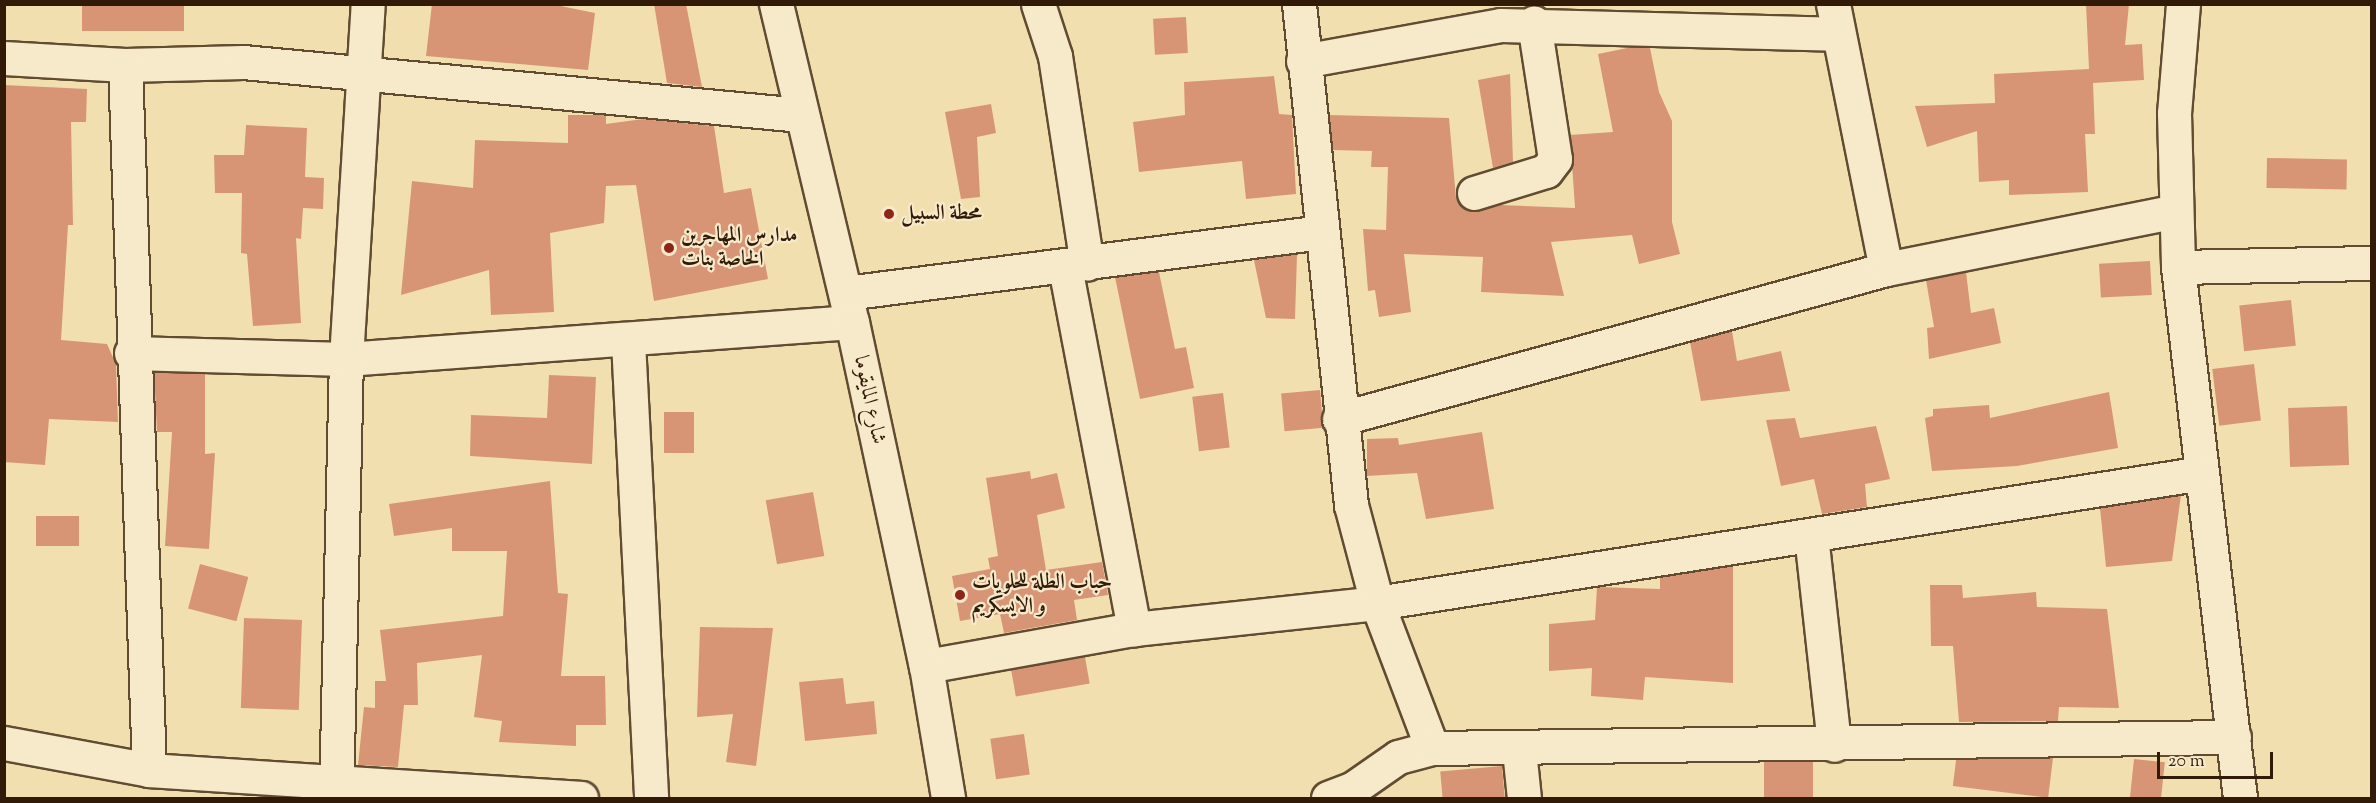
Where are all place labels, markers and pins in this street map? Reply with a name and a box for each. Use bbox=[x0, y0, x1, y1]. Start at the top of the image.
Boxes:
place label: محطة السبيل bbox=[901, 201, 982, 227]
marker: محطة السبيل bbox=[882, 207, 896, 221]
place label: مدارس المهاجرين الخاصة بنات bbox=[681, 223, 798, 273]
marker: مدارس المهاجرين الخاصة بنات bbox=[662, 241, 676, 255]
place label: حباب الطلة للحلويات و الايسكريم bbox=[972, 570, 1112, 620]
marker: حباب الطلة للحلويات و الايسكريم bbox=[953, 588, 967, 602]

